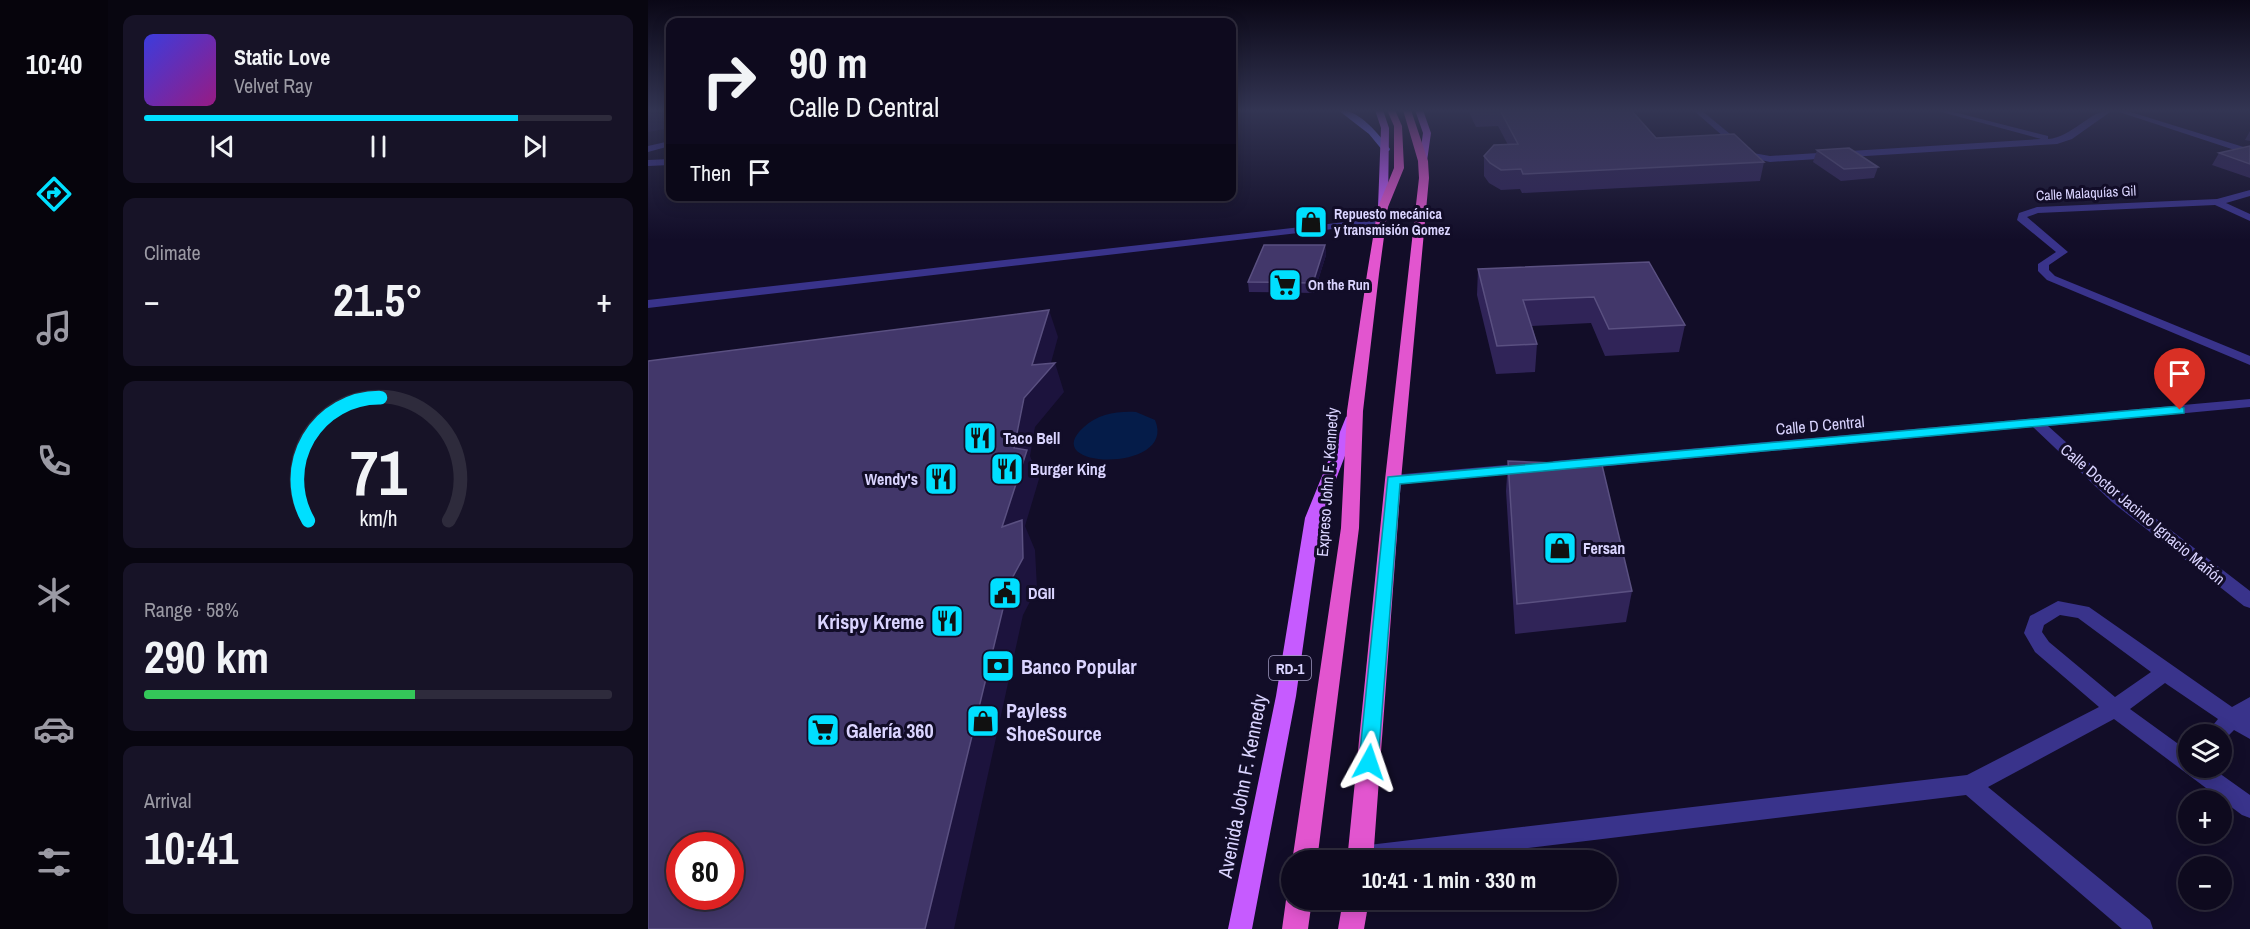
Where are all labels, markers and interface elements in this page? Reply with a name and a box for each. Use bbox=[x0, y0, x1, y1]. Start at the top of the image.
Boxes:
text: 90 m bbox=[789, 35, 868, 91]
text: Static Love bbox=[234, 42, 330, 72]
icon: right bbox=[690, 42, 768, 120]
text: 10:40 bbox=[26, 46, 82, 82]
text: Velvet Ray bbox=[234, 72, 312, 99]
text: Calle D Central bbox=[789, 89, 939, 125]
icon: previous bbox=[206, 130, 239, 163]
icon: pause bbox=[362, 130, 395, 163]
icon: next bbox=[518, 130, 551, 163]
icon: arrive bbox=[743, 156, 776, 189]
text: Then bbox=[690, 158, 731, 188]
icon: directions bbox=[33, 173, 75, 215]
street label: Calle Malaquías Gil bbox=[2036, 181, 2136, 205]
shop icon: Repuesto mecánica y transmisión Gomez bbox=[1293, 204, 1329, 240]
place label: Repuesto mecánica y transmisión Gomez bbox=[1334, 205, 1450, 239]
text: Climate bbox=[144, 239, 201, 266]
supermarket icon: On the Run bbox=[1267, 267, 1303, 303]
text: 21.5° bbox=[333, 269, 423, 330]
place label: On the Run bbox=[1308, 276, 1370, 294]
text: − bbox=[144, 278, 160, 322]
text: + bbox=[596, 278, 612, 322]
icon: music bbox=[33, 307, 75, 349]
pin bbox=[2154, 348, 2205, 410]
icon: arrive bbox=[2163, 357, 2196, 390]
street label: Expreso John F. Kennedy bbox=[1311, 406, 1343, 557]
street label: Calle D Central bbox=[1775, 410, 1865, 440]
restaurant icon: Taco Bell bbox=[962, 420, 998, 456]
place label: Taco Bell bbox=[1003, 427, 1060, 449]
text: 71 bbox=[350, 431, 407, 515]
street label: Calle Doctor Jacinto Ignacio Mañón bbox=[2056, 439, 2230, 589]
icon: phone bbox=[33, 440, 75, 482]
restaurant icon: Burger King bbox=[989, 451, 1025, 487]
place label: Burger King bbox=[1030, 458, 1106, 480]
restaurant icon: Wendy's bbox=[923, 461, 959, 497]
place label: Wendy's bbox=[865, 468, 918, 490]
text: km/h bbox=[359, 505, 397, 534]
shop icon: Fersan bbox=[1542, 530, 1578, 566]
place label: Fersan bbox=[1583, 537, 1625, 559]
icon: climate bbox=[33, 574, 75, 616]
public building icon: DGII bbox=[987, 575, 1023, 611]
place label: DGII bbox=[1028, 582, 1055, 604]
text: Range · 58% bbox=[144, 596, 239, 623]
restaurant icon: Krispy Kreme bbox=[929, 603, 965, 639]
place label: Krispy Kreme bbox=[817, 608, 924, 635]
text: 290 km bbox=[144, 626, 269, 687]
bank icon: Banco Popular bbox=[980, 648, 1016, 684]
place label: Banco Popular bbox=[1021, 653, 1137, 680]
road number: RD-1 bbox=[1269, 656, 1311, 680]
street label: Avenida John F. Kennedy bbox=[1211, 691, 1273, 881]
place label: Payless ShoeSource bbox=[1006, 697, 1102, 747]
shop icon: Payless ShoeSource bbox=[965, 703, 1001, 739]
icon: car bbox=[33, 708, 75, 750]
supermarket icon: Galería 360 bbox=[805, 712, 841, 748]
place label: Galería 360 bbox=[846, 717, 934, 744]
map controls bbox=[2178, 724, 2232, 910]
button: layers bbox=[2178, 724, 2232, 778]
position arrow bbox=[1337, 730, 1401, 794]
text: Arrival bbox=[144, 787, 191, 814]
button: + bbox=[2178, 790, 2232, 844]
text: 10:41 bbox=[144, 817, 238, 878]
speed limit sign: 80 bbox=[666, 832, 744, 910]
icon: filters bbox=[33, 841, 75, 883]
button: − bbox=[2178, 856, 2232, 910]
text: 10:41 · 1 min · 330 m bbox=[1362, 865, 1536, 895]

